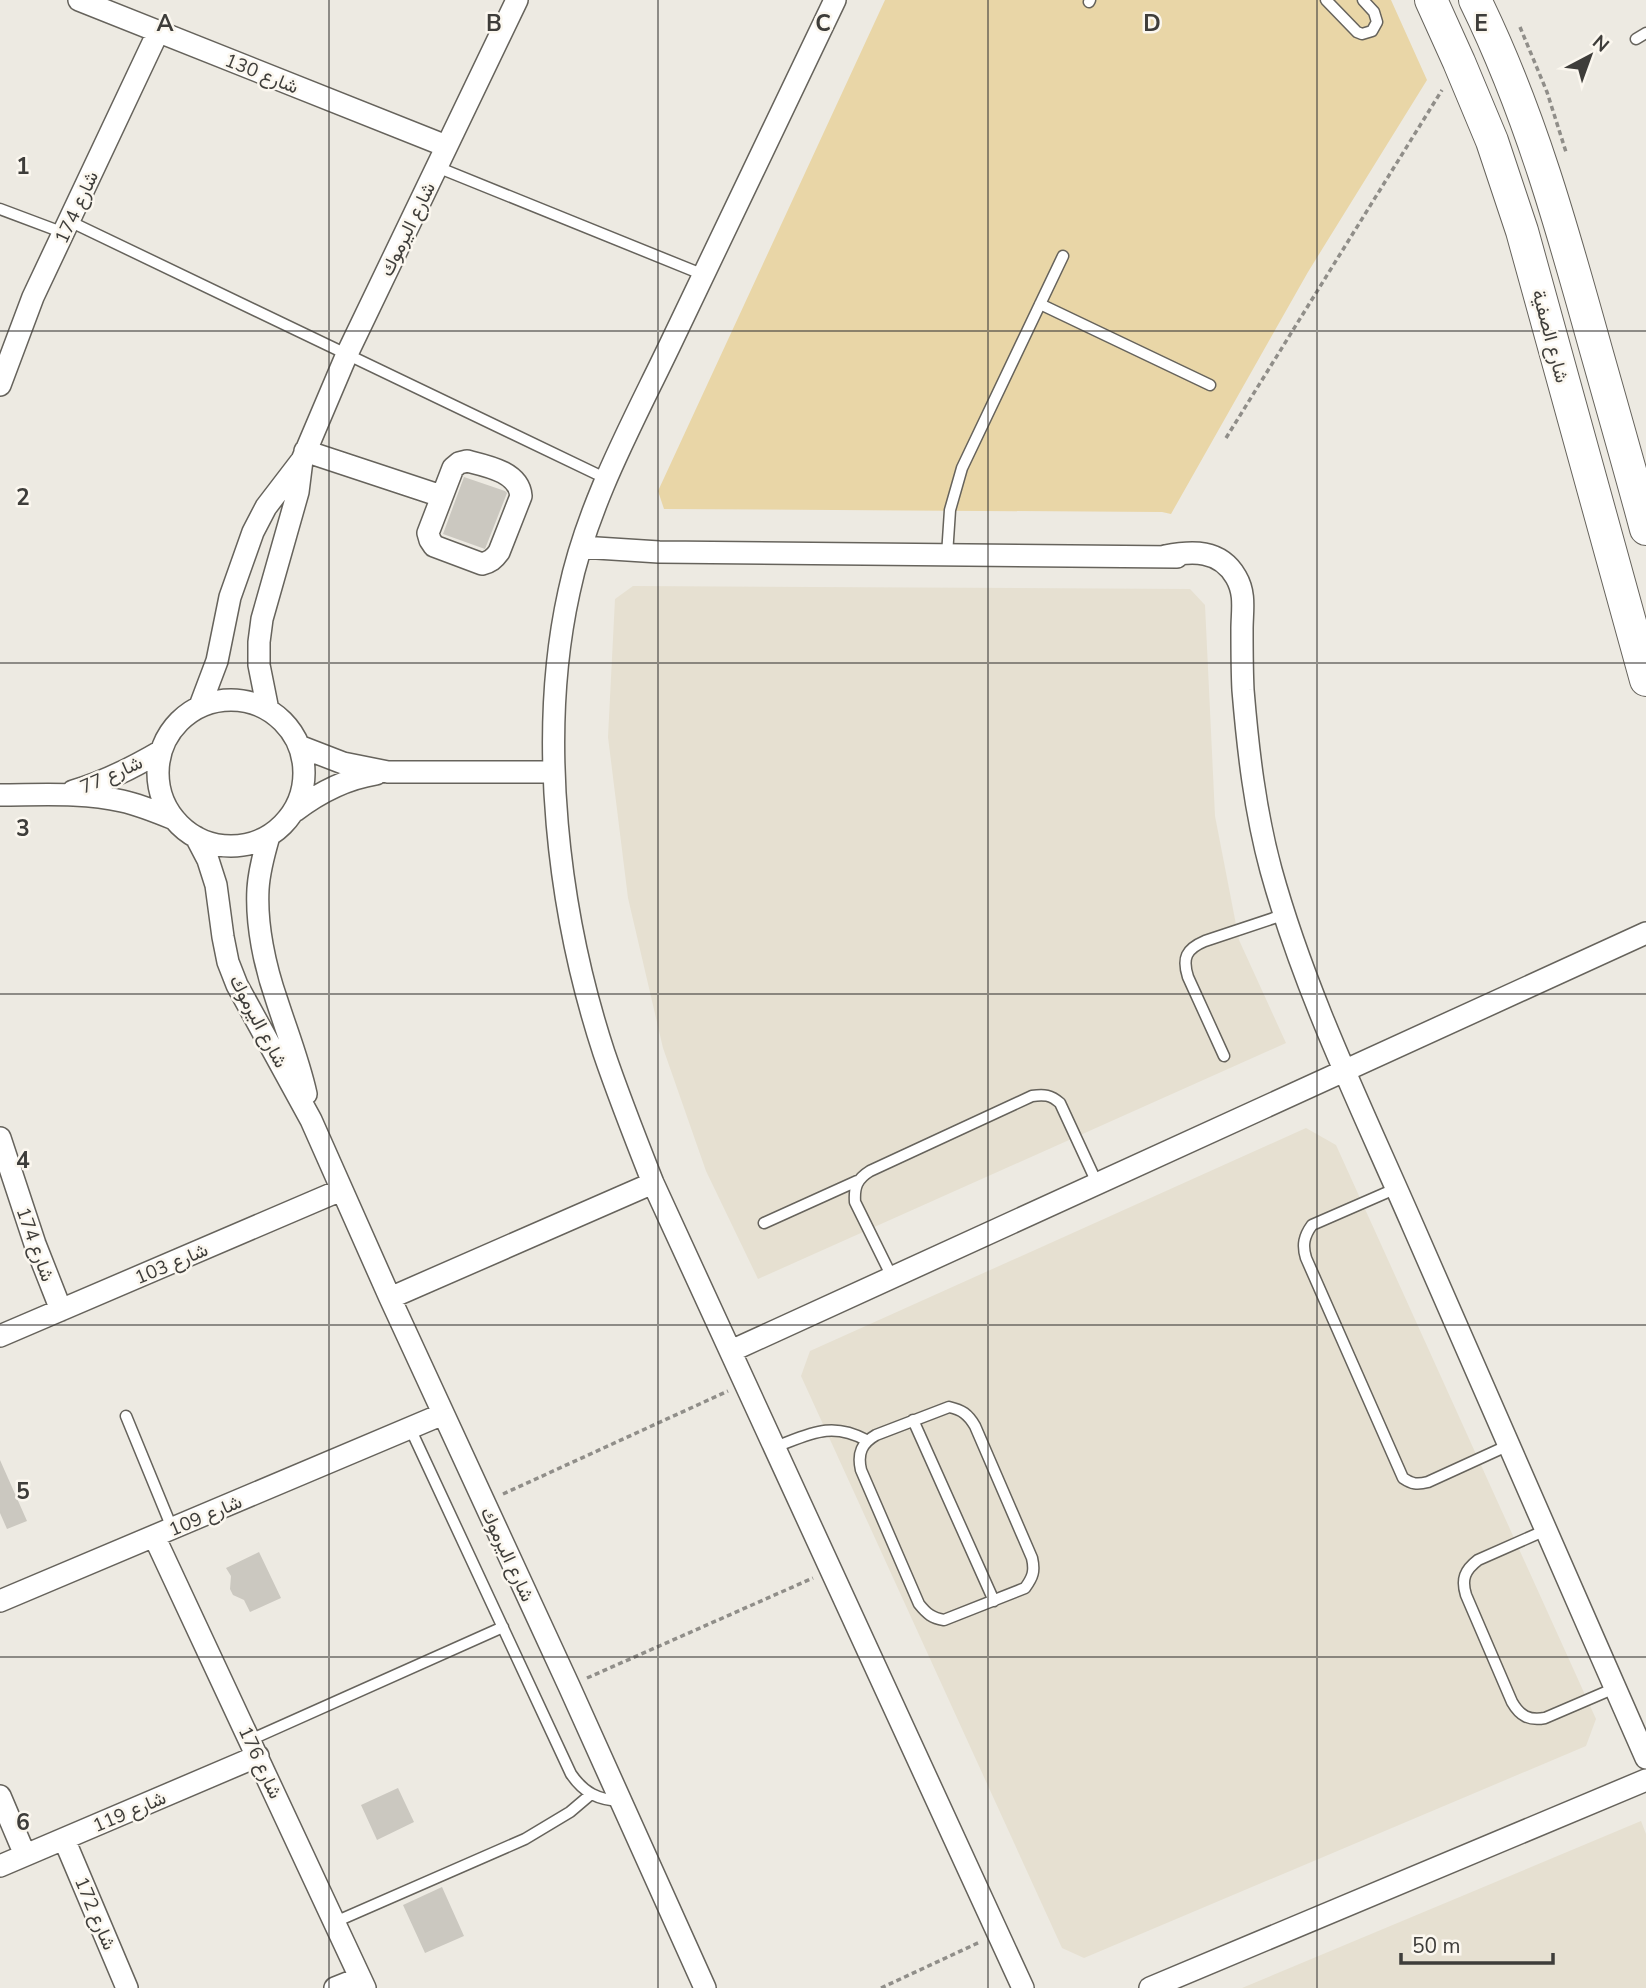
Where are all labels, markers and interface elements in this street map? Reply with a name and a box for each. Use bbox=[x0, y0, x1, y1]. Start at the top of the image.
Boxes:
text: A bbox=[156, 8, 174, 39]
text: B bbox=[486, 8, 502, 39]
text: C bbox=[815, 8, 831, 39]
text: D bbox=[1143, 8, 1161, 39]
text: E bbox=[1474, 8, 1488, 39]
north arrow bbox=[1555, 21, 1625, 91]
text: N bbox=[1587, 29, 1614, 58]
street label: شارع 130 bbox=[221, 47, 302, 100]
text: 1 bbox=[16, 151, 30, 182]
street label: شارع 174 bbox=[49, 167, 105, 248]
street label: شارع اليرموك bbox=[374, 178, 442, 281]
street label: شارع الصفية bbox=[1525, 287, 1575, 386]
text: 2 bbox=[16, 482, 30, 513]
street label: شارع 77 bbox=[76, 750, 147, 800]
text: 3 bbox=[16, 813, 30, 844]
street label: شارع اليرموك bbox=[223, 970, 293, 1072]
text: 4 bbox=[16, 1145, 30, 1176]
street label: شارع 174 bbox=[10, 1204, 60, 1285]
street label: شارع 103 bbox=[131, 1237, 212, 1291]
text: 5 bbox=[16, 1476, 30, 1507]
street label: شارع 109 bbox=[165, 1489, 246, 1543]
street label: شارع اليرموك bbox=[474, 1503, 540, 1606]
street label: شارع 176 bbox=[232, 1722, 288, 1803]
street label: شارع 119 bbox=[89, 1785, 170, 1839]
text: 6 bbox=[16, 1807, 30, 1838]
street label: شارع 172 bbox=[68, 1873, 122, 1954]
scale bar bbox=[1401, 1922, 1553, 1966]
text: 50 m bbox=[1412, 1932, 1461, 1960]

